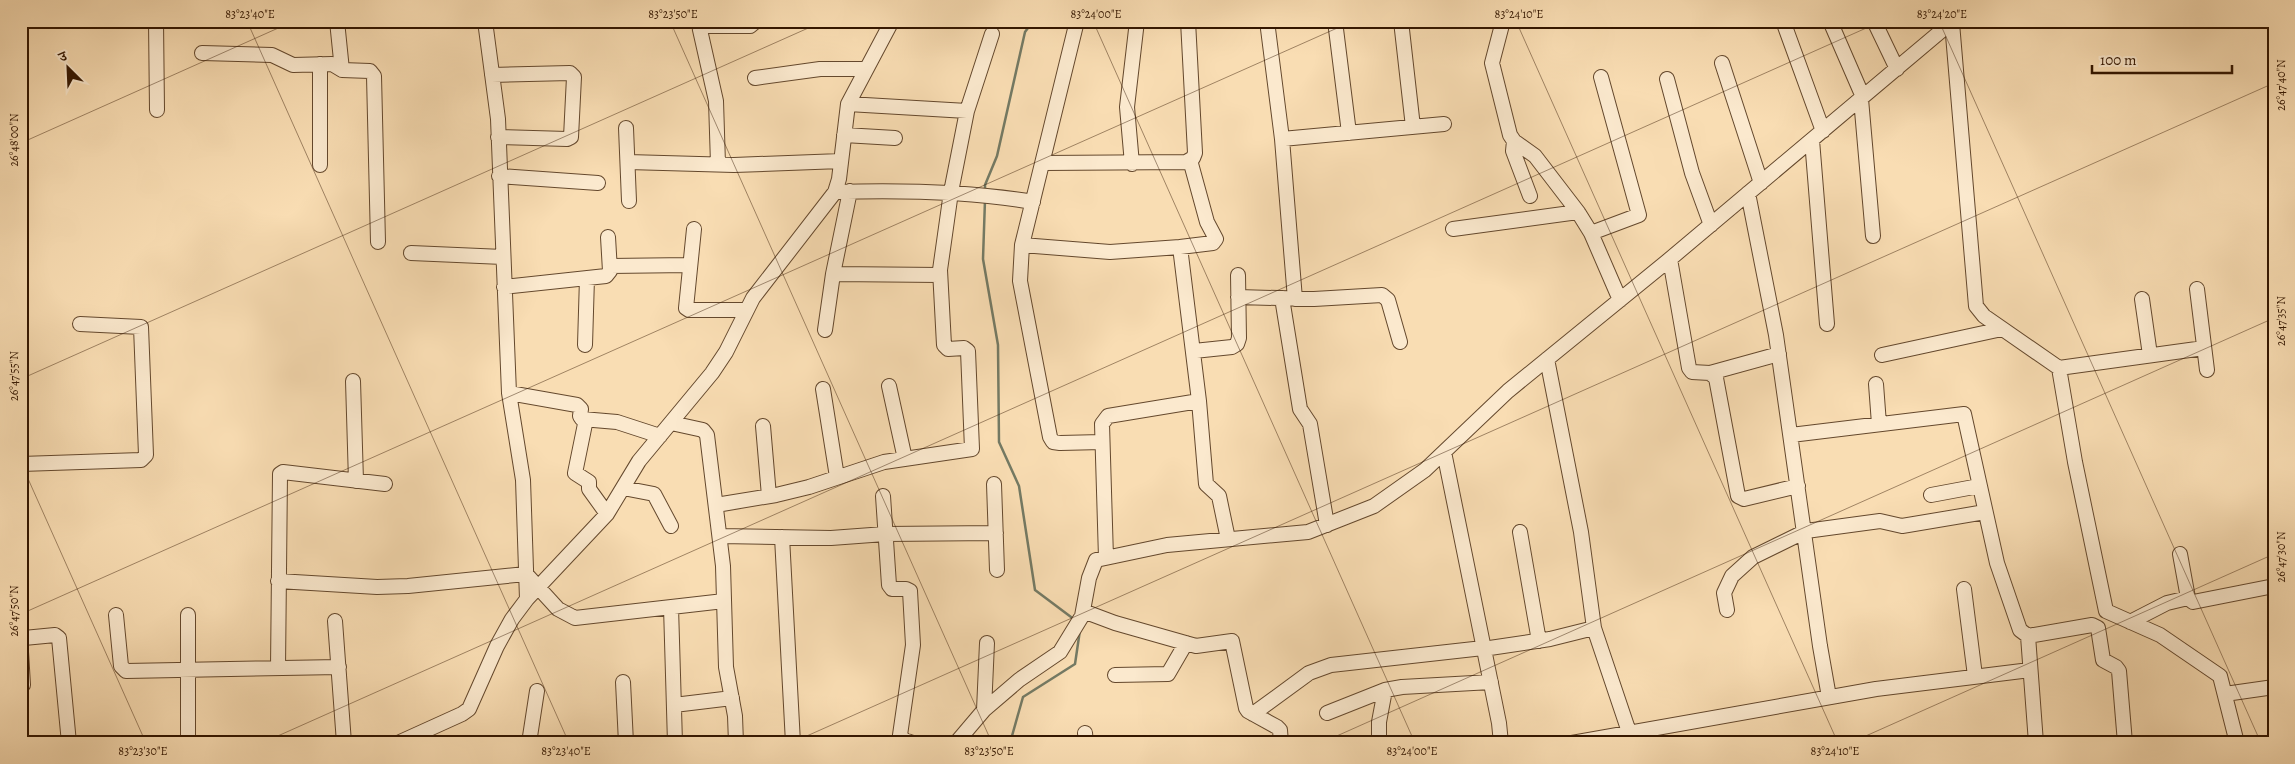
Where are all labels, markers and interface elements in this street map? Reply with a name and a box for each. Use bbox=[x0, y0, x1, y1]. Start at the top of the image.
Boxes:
text: 83°23'40"E bbox=[225, 6, 275, 22]
text: 83°23'50"E bbox=[648, 6, 698, 22]
text: 83°24'00"E bbox=[1070, 6, 1122, 22]
text: 83°24'10"E bbox=[1495, 6, 1543, 22]
text: 83°24'20"E bbox=[1917, 6, 1967, 22]
north arrow bbox=[42, 42, 92, 92]
scale bar bbox=[2092, 42, 2232, 74]
text: उ bbox=[55, 46, 71, 67]
text: 100 m bbox=[2100, 50, 2137, 70]
text: 26°47'40"N bbox=[2273, 59, 2289, 111]
text: 26°48'00"N bbox=[6, 113, 22, 167]
text: 26°47'35"N bbox=[2273, 296, 2289, 346]
text: 26°47'55"N bbox=[6, 351, 22, 401]
text: 26°47'30"N bbox=[2273, 531, 2289, 583]
text: 26°47'50"N bbox=[6, 585, 22, 637]
text: 83°23'30"E bbox=[118, 743, 168, 759]
text: 83°23'40"E bbox=[541, 743, 591, 759]
text: 83°23'50"E bbox=[964, 743, 1014, 759]
text: 83°24'00"E bbox=[1386, 743, 1438, 759]
text: 83°24'10"E bbox=[1811, 743, 1859, 759]

